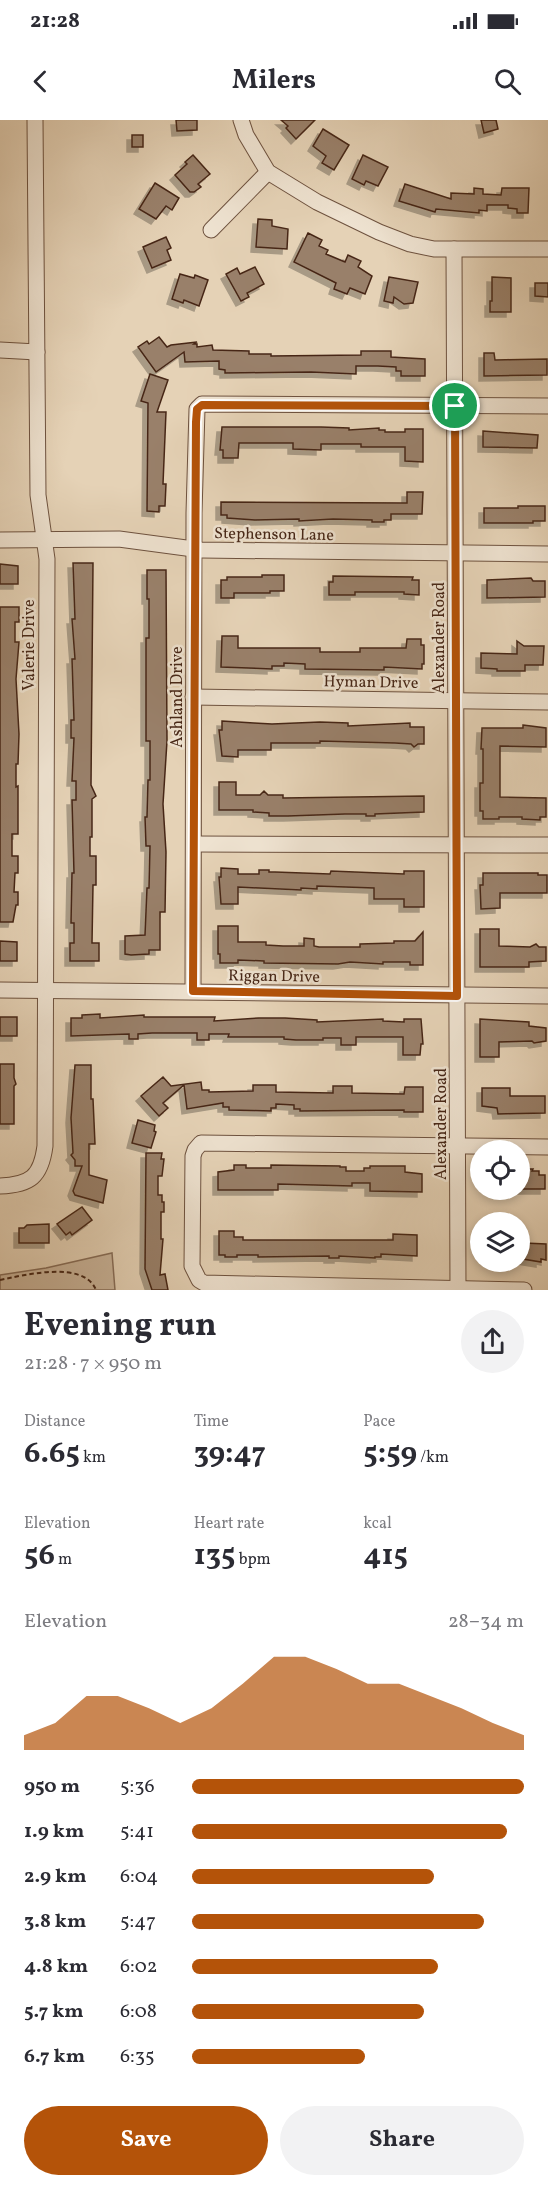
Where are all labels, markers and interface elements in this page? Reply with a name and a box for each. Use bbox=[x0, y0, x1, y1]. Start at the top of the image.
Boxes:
text: 21:28 bbox=[30, 6, 80, 37]
text: Milers bbox=[232, 62, 316, 100]
icon: back bbox=[24, 65, 57, 98]
icon: search bbox=[491, 65, 524, 98]
pin bbox=[429, 380, 480, 431]
icon: arrive bbox=[438, 389, 471, 422]
street label: Stephenson Lane bbox=[214, 523, 334, 547]
street label: Alexander Road bbox=[429, 582, 451, 694]
street label: Valerie Drive bbox=[19, 599, 41, 691]
street label: Ashland Drive bbox=[167, 646, 189, 748]
street label: Hyman Drive bbox=[323, 671, 418, 695]
street label: Riggan Drive bbox=[228, 965, 320, 989]
street label: Alexander Road bbox=[431, 1068, 453, 1180]
map controls bbox=[470, 1140, 530, 1272]
button: locate bbox=[470, 1140, 530, 1200]
button: layers bbox=[470, 1212, 530, 1272]
text: Evening run bbox=[24, 1304, 217, 1350]
button: share bbox=[461, 1310, 524, 1373]
text: 21:28 · 7 × 950 m bbox=[24, 1350, 162, 1378]
text: Distance bbox=[24, 1411, 85, 1433]
text: Time bbox=[194, 1411, 229, 1433]
text: Pace bbox=[363, 1411, 395, 1433]
text: 6.65 bbox=[24, 1433, 80, 1475]
text: 39:47 bbox=[194, 1433, 266, 1475]
text: 5:59 bbox=[363, 1433, 417, 1475]
text: km bbox=[80, 1447, 106, 1469]
text: /km bbox=[417, 1447, 449, 1469]
text: Elevation bbox=[24, 1513, 91, 1535]
text: Heart rate bbox=[194, 1513, 264, 1535]
text: kcal bbox=[363, 1513, 392, 1535]
text: 56 bbox=[24, 1535, 55, 1577]
text: 135 bbox=[194, 1535, 235, 1577]
text: 415 bbox=[363, 1535, 408, 1577]
text: m bbox=[55, 1549, 72, 1571]
text: bpm bbox=[235, 1549, 271, 1571]
text: Elevation bbox=[24, 1608, 107, 1636]
text: 28–34 m bbox=[448, 1608, 524, 1636]
text: 950 m bbox=[24, 1773, 80, 1801]
text: 5:36 bbox=[120, 1773, 155, 1801]
text: 1.9 km bbox=[24, 1818, 84, 1846]
text: 5:41 bbox=[120, 1818, 154, 1846]
text: 2.9 km bbox=[24, 1863, 87, 1891]
text: 6:04 bbox=[120, 1863, 158, 1891]
text: 3.8 km bbox=[24, 1908, 86, 1936]
text: 5:47 bbox=[120, 1908, 156, 1936]
text: 4.8 km bbox=[24, 1953, 88, 1981]
text: 6:02 bbox=[120, 1953, 158, 1981]
text: 5.7 km bbox=[24, 1998, 84, 2026]
text: 6:08 bbox=[120, 1998, 157, 2026]
text: 6.7 km bbox=[24, 2043, 85, 2071]
text: 6:35 bbox=[120, 2043, 155, 2071]
button: Save bbox=[24, 2106, 268, 2175]
button: Share bbox=[280, 2106, 524, 2175]

